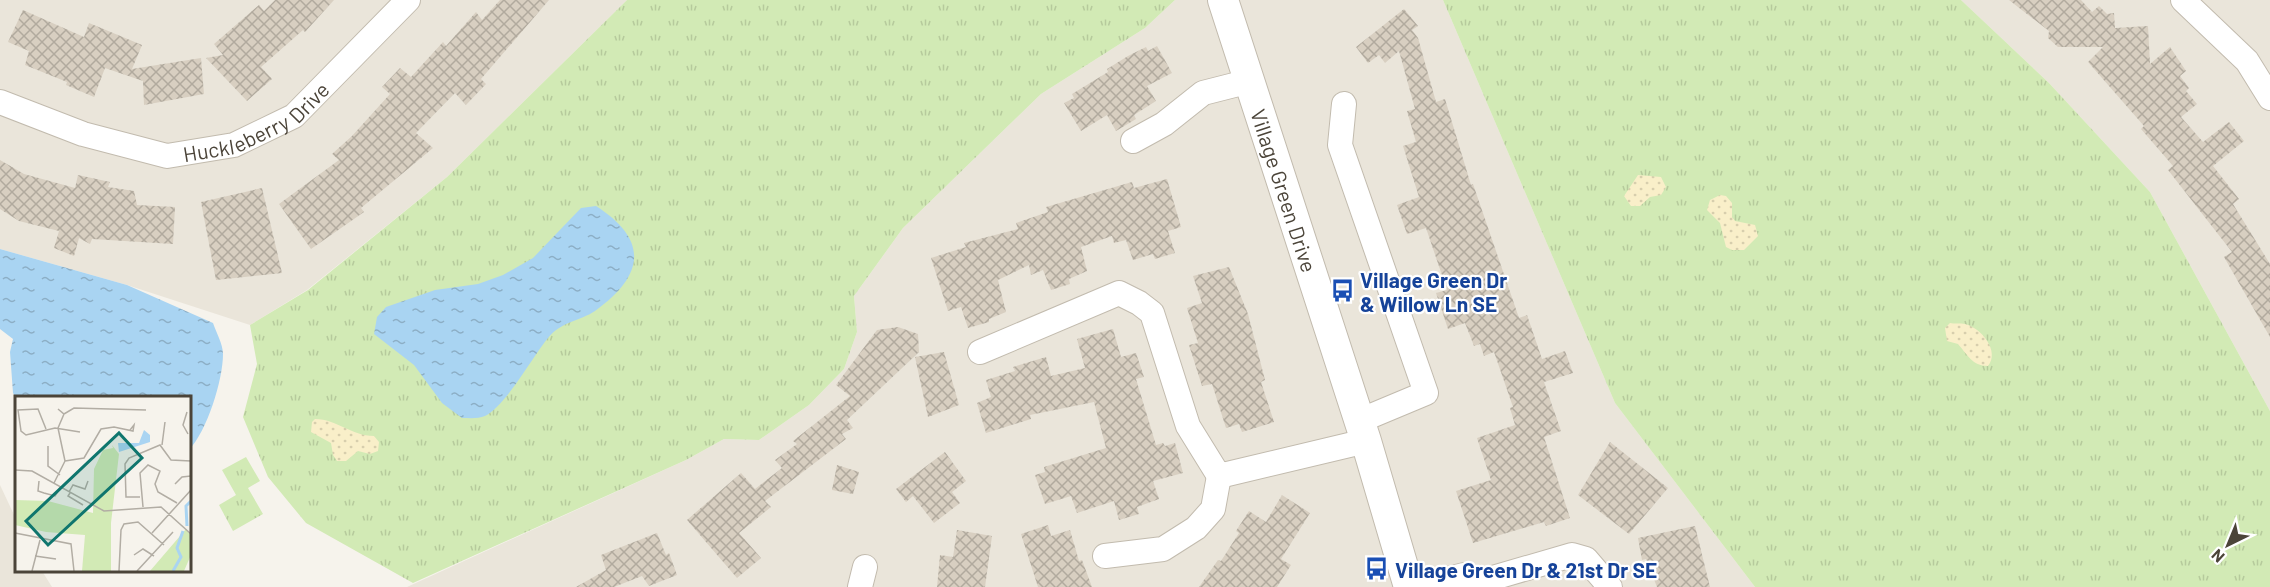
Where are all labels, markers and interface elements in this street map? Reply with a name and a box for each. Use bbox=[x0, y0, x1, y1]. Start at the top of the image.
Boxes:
street label: Huckleberry Drive bbox=[181, 76, 333, 166]
street label: Village Green Drive bbox=[1247, 106, 1323, 275]
place label: Village Green Dr & Willow Ln SE bbox=[1360, 267, 1507, 316]
bus stop icon: Village Green Dr & Willow Ln SE bbox=[1329, 278, 1355, 304]
inset map bbox=[15, 396, 190, 572]
north arrow bbox=[2198, 515, 2258, 575]
text: N bbox=[2207, 546, 2228, 567]
bus stop icon: Village Green Dr & 21st Dr SE bbox=[1364, 556, 1390, 582]
place label: Village Green Dr & 21st Dr SE bbox=[1395, 557, 1657, 582]

